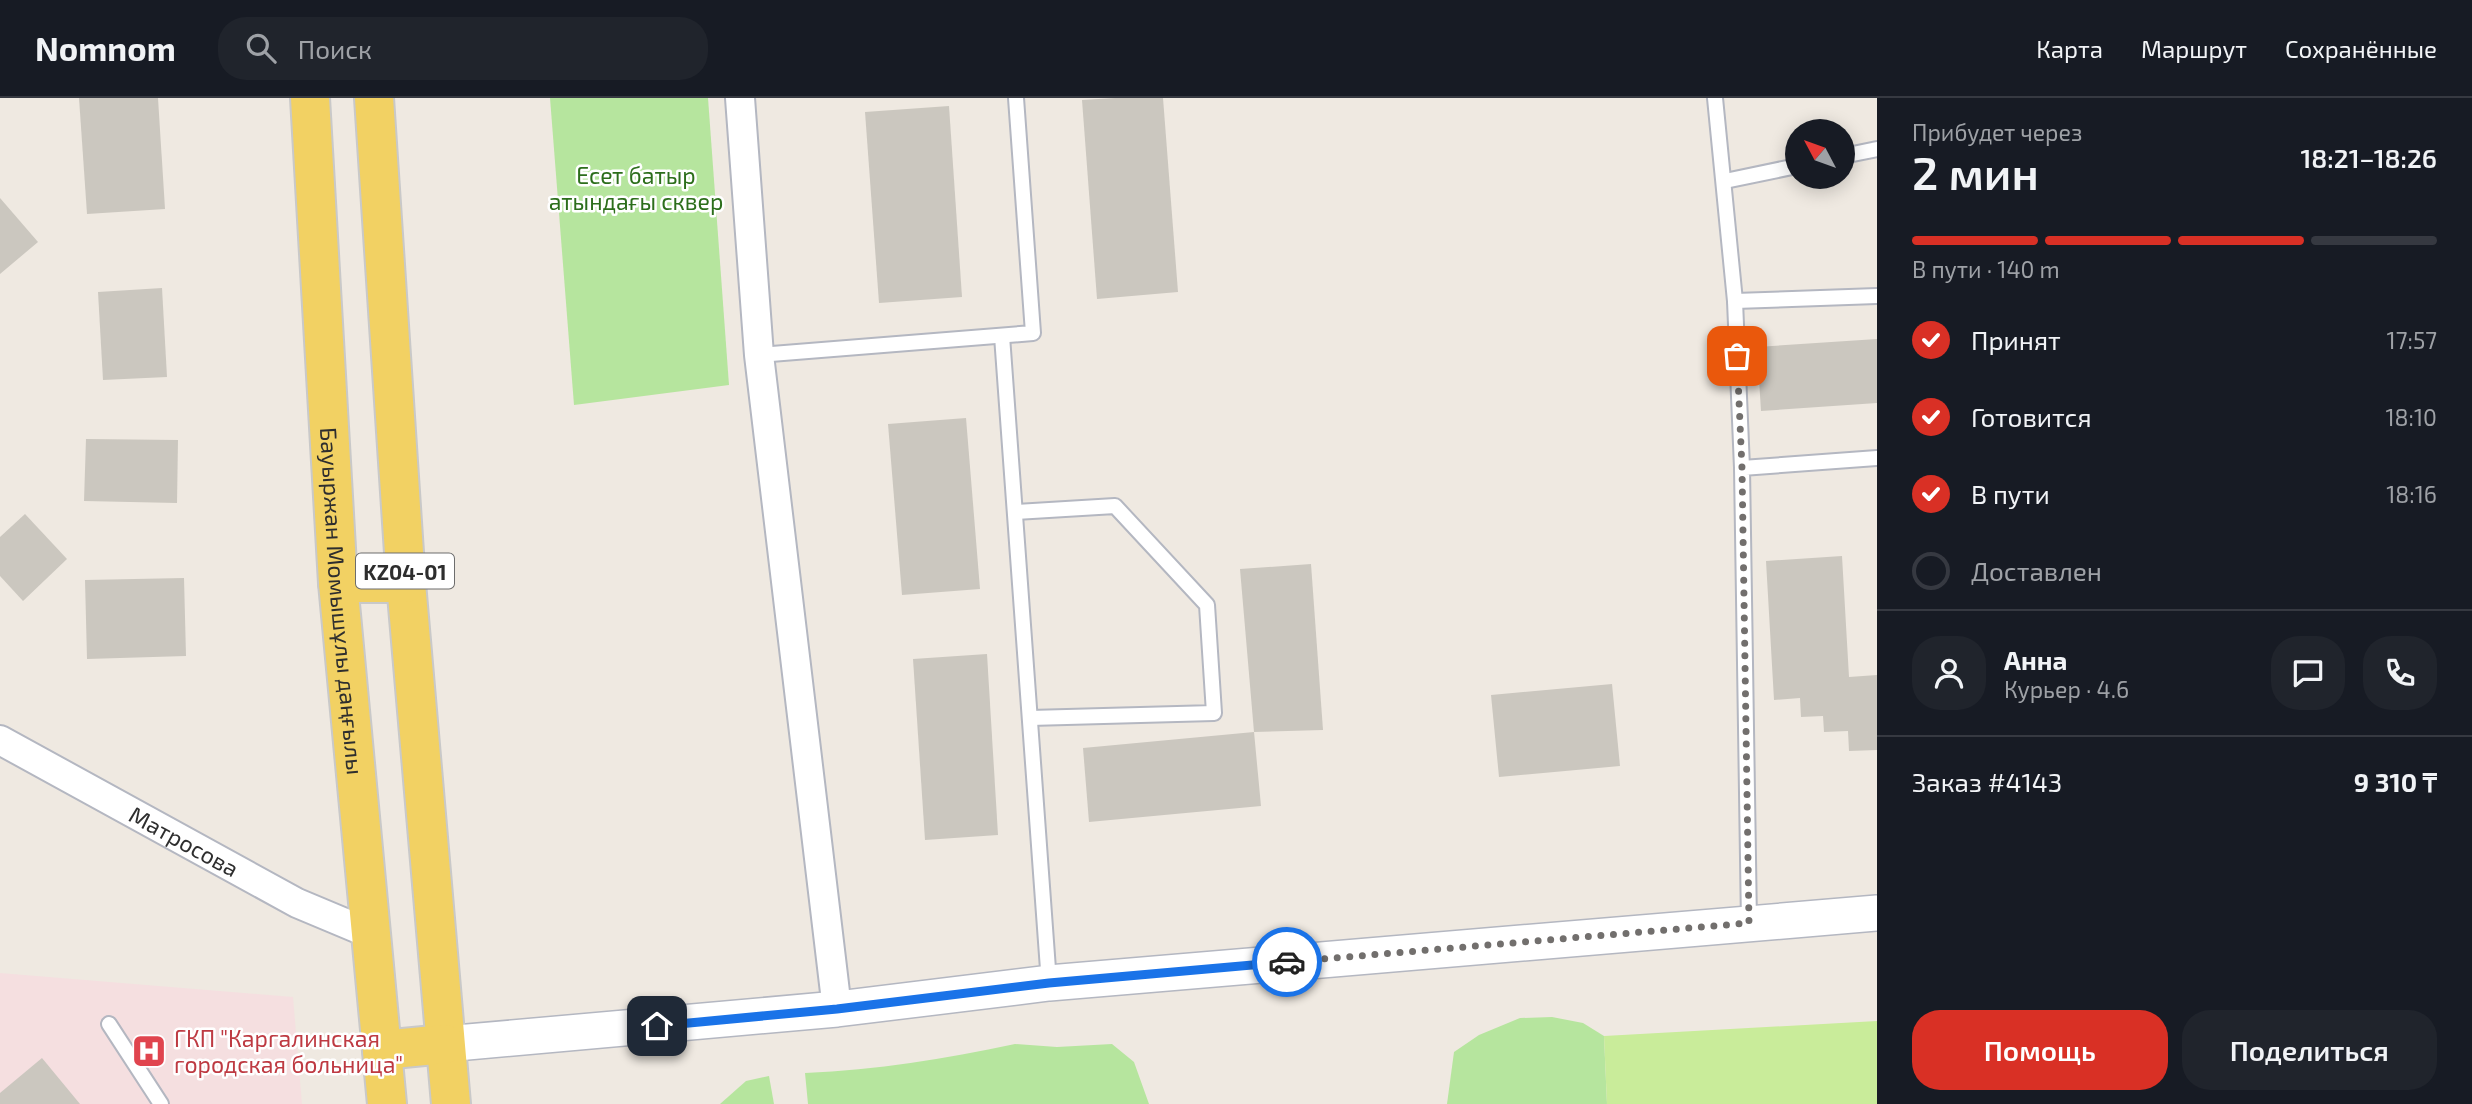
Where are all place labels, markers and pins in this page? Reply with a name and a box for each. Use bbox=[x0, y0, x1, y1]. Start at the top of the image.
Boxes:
pin bbox=[1707, 326, 1767, 386]
pin bbox=[627, 996, 687, 1056]
place label: ГКП "Каргалинская городская больница" bbox=[174, 1024, 403, 1078]
hospital icon: ГКП "Каргалинская городская больница" bbox=[130, 1032, 168, 1070]

